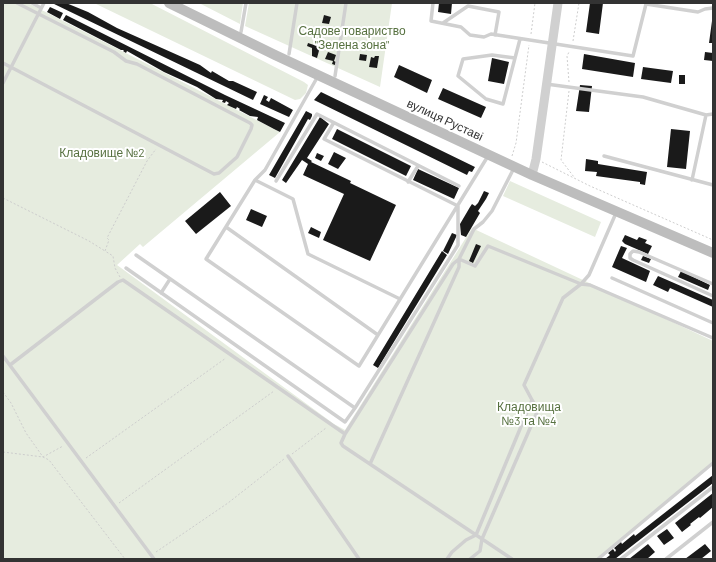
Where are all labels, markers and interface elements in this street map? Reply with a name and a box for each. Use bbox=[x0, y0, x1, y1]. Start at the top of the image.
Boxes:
park label: Садове товариство "Зелена зона" bbox=[298, 24, 406, 52]
street label: вулиця Руставі bbox=[405, 96, 485, 144]
park label: Кладовище №2 bbox=[59, 146, 145, 160]
park label: Кладовища №3 та №4 bbox=[497, 400, 561, 428]

